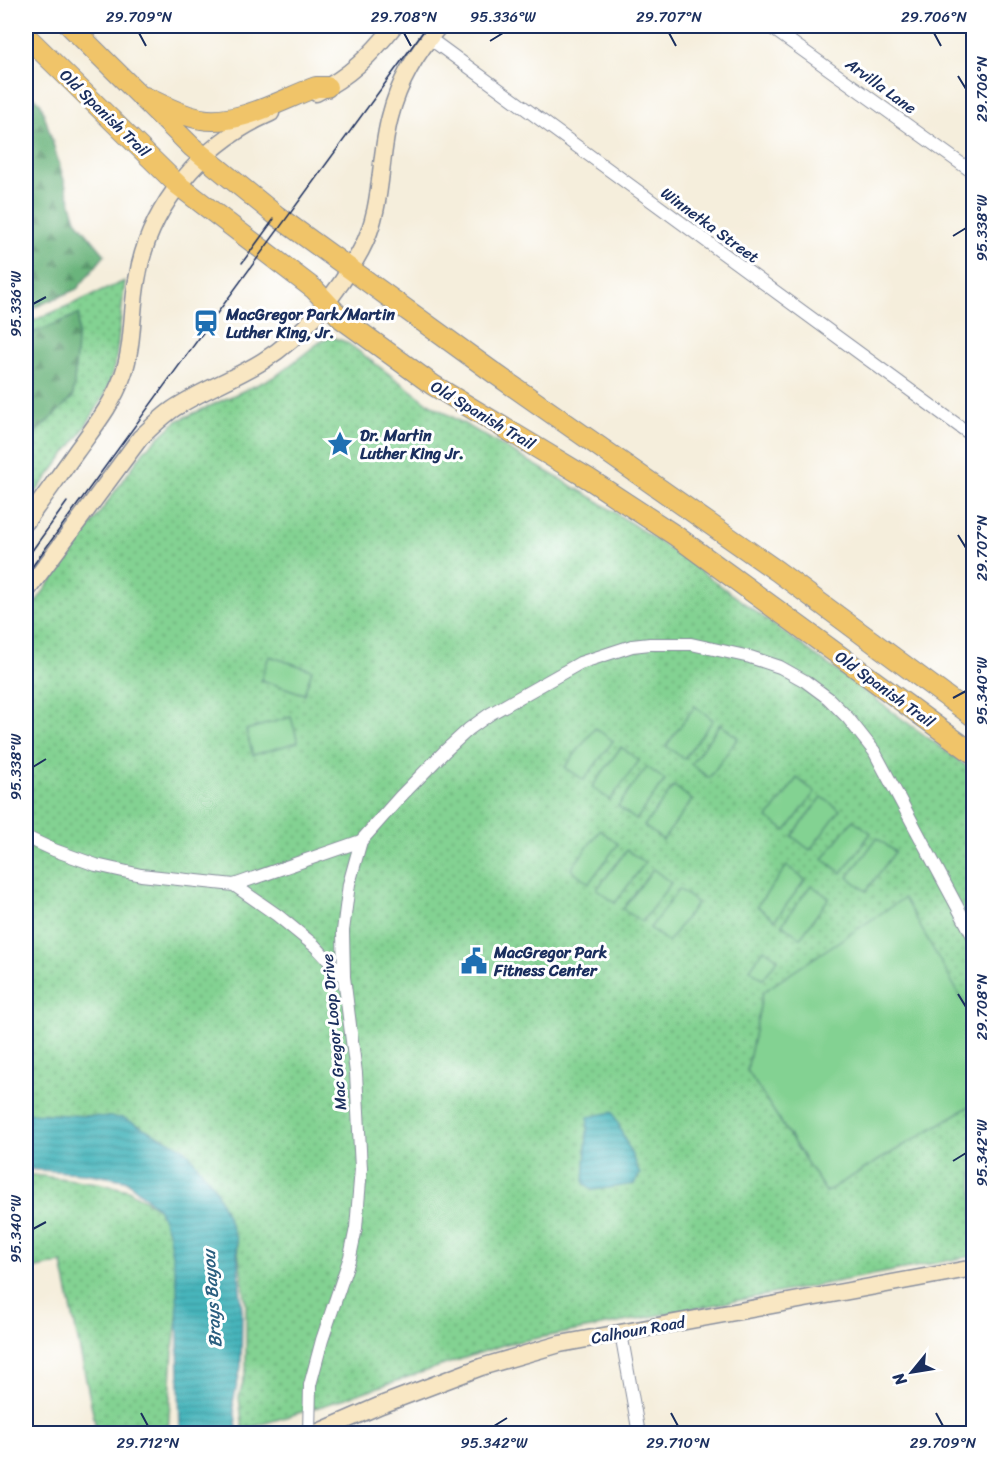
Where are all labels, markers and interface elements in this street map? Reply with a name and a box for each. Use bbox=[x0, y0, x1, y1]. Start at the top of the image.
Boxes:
text: 29.709°N bbox=[106, 4, 173, 30]
text: 29.708°N bbox=[371, 4, 438, 30]
text: 95.336°W bbox=[470, 4, 536, 30]
text: 29.707°N bbox=[636, 4, 703, 30]
text: 29.706°N bbox=[901, 4, 967, 30]
street label: Arvilla Lane bbox=[838, 49, 923, 122]
text: 29.706°N bbox=[969, 56, 995, 122]
street label: Old Spanish Trail bbox=[52, 62, 158, 165]
street label: Winnetka Street bbox=[654, 179, 766, 271]
text: 95.338°W bbox=[969, 194, 995, 261]
text: 95.336°W bbox=[3, 271, 29, 337]
place label: MacGregor Park/Martin Luther King, Jr. bbox=[225, 300, 395, 347]
station icon: MacGregor Park/Martin Luther King, Jr. bbox=[191, 308, 221, 338]
street label: Old Spanish Trail bbox=[425, 372, 541, 458]
place label: Dr. Martin Luther King Jr. bbox=[360, 421, 464, 468]
place icon: Dr. Martin Luther King Jr. bbox=[325, 429, 355, 459]
text: 29.707°N bbox=[969, 514, 995, 581]
street label: Old Spanish Trail bbox=[829, 643, 942, 736]
text: 95.340°W bbox=[969, 657, 995, 725]
text: 95.338°W bbox=[3, 733, 29, 800]
place label: MacGregor Park Fitness Center bbox=[493, 938, 608, 985]
public building icon: MacGregor Park Fitness Center bbox=[459, 946, 489, 976]
street label: Mac Gregor Loop Drive bbox=[313, 952, 355, 1112]
text: 29.708°N bbox=[969, 973, 995, 1040]
text: 95.342°W bbox=[969, 1119, 995, 1187]
text: 95.340°W bbox=[3, 1195, 29, 1263]
water label: Brays Bayou bbox=[192, 1247, 231, 1349]
street label: Calhoun Road bbox=[589, 1307, 689, 1353]
north arrow bbox=[882, 1342, 942, 1402]
text: N bbox=[884, 1366, 915, 1392]
text: 29.712°N bbox=[117, 1430, 180, 1456]
text: 95.342°W bbox=[460, 1430, 528, 1456]
text: 29.710°N bbox=[646, 1430, 710, 1456]
text: 29.709°N bbox=[910, 1430, 977, 1456]

